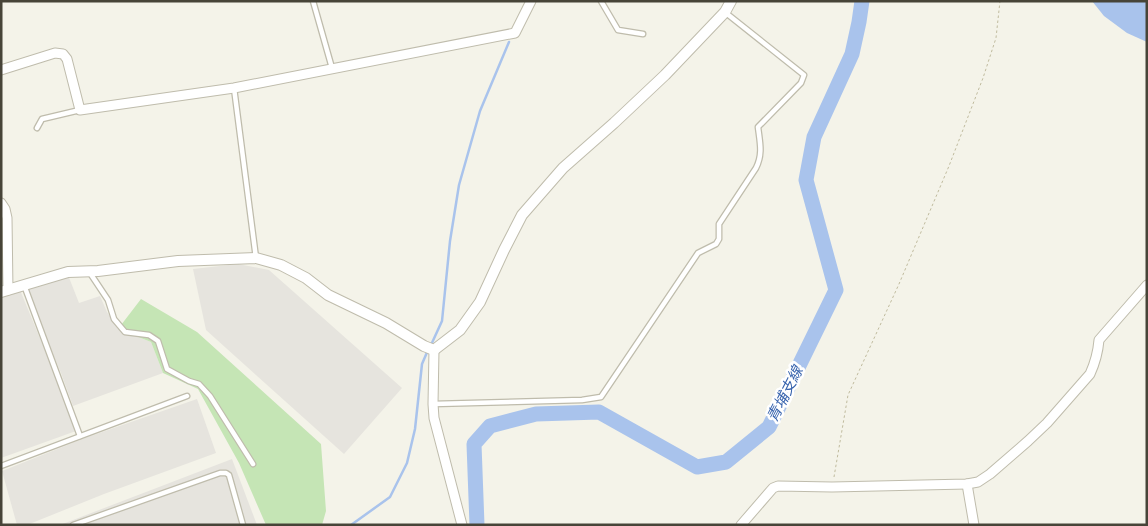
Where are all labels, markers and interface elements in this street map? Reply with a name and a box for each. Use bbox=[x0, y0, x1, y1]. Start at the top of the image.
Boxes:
water label: 青埔支線 bbox=[762, 361, 808, 425]

